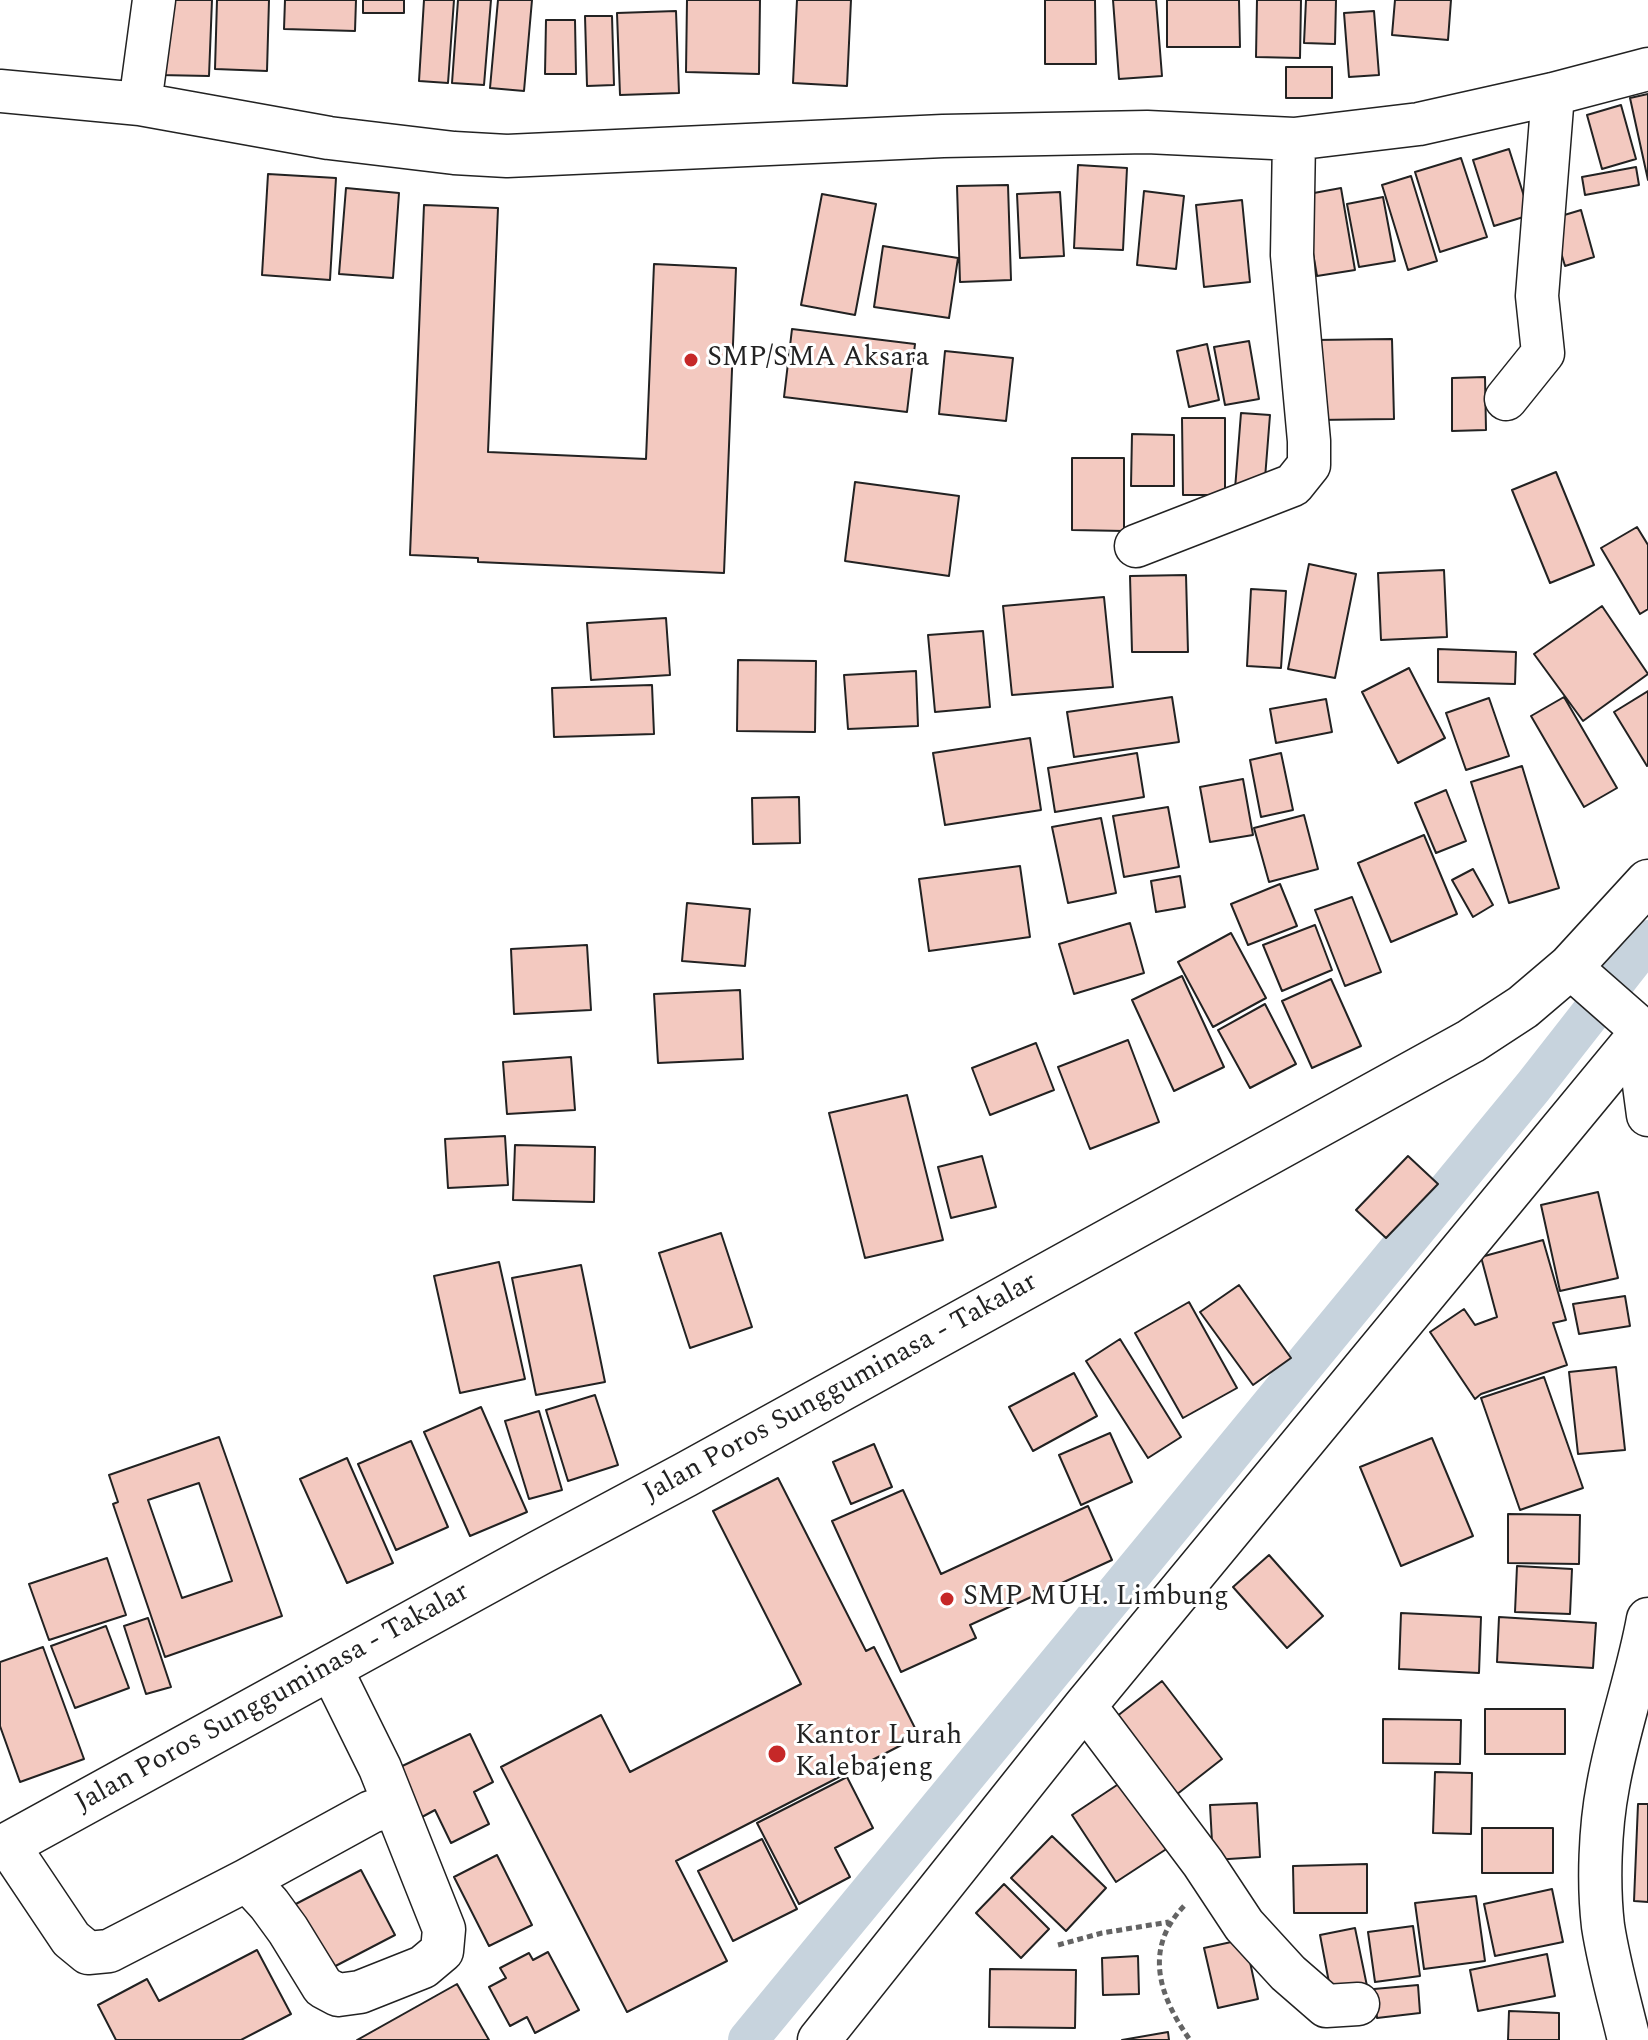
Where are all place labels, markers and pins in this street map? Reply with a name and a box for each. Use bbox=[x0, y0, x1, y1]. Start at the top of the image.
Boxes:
place label: SMP/SMA Aksara bbox=[707, 343, 929, 377]
marker: SMP/SMA Aksara bbox=[682, 351, 700, 369]
place label: SMP MUH. Limbung bbox=[963, 1582, 1229, 1616]
marker: SMP MUH. Limbung bbox=[938, 1590, 956, 1608]
place label: Kantor Lurah Kalebajeng bbox=[795, 1721, 962, 1787]
marker: Kantor Lurah Kalebajeng bbox=[766, 1743, 788, 1765]

